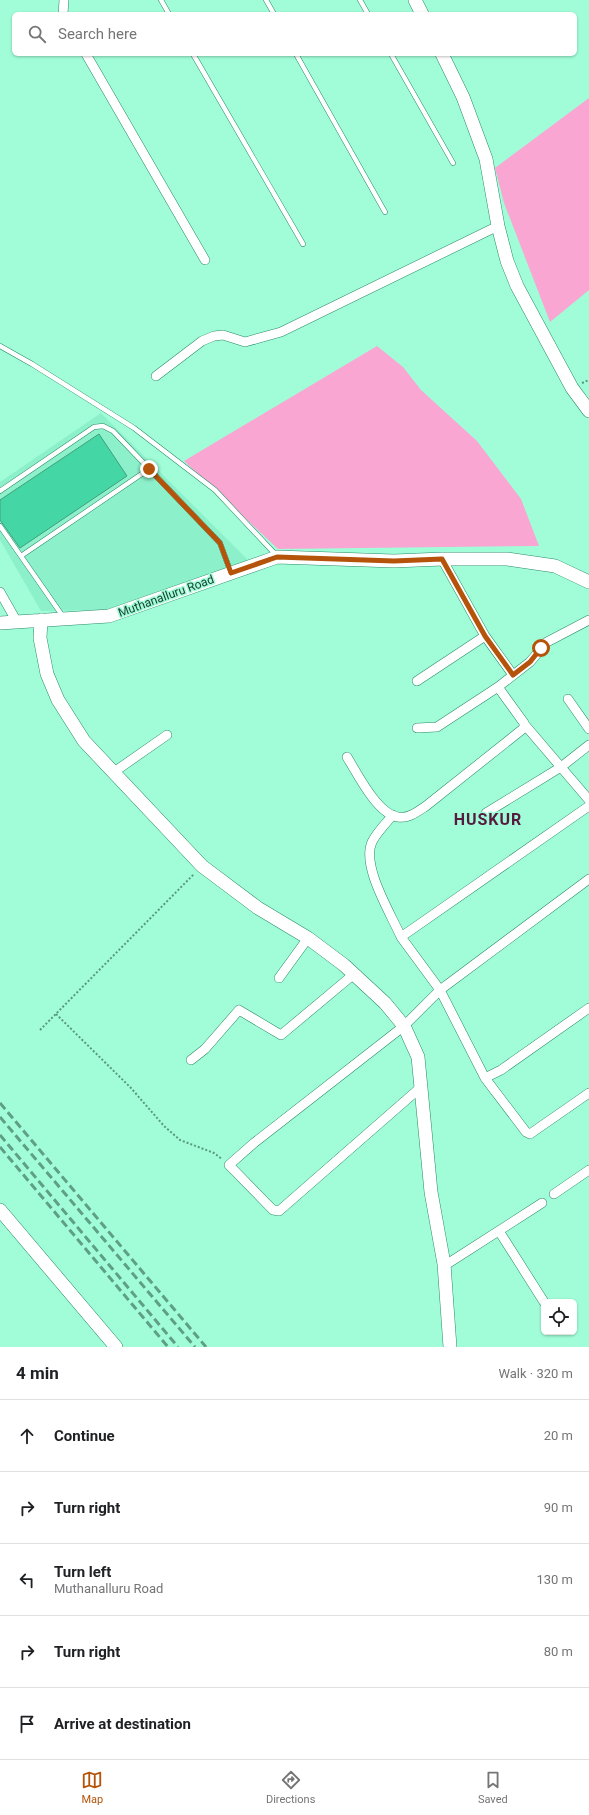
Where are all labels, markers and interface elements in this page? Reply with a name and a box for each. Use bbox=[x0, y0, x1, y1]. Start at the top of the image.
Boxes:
search box bbox=[12, 12, 577, 56]
icon: search bbox=[26, 23, 48, 45]
text: Search here bbox=[58, 25, 137, 43]
route end bbox=[140, 460, 158, 478]
street label: Muthanalluru Road bbox=[116, 572, 216, 620]
route start bbox=[532, 639, 550, 657]
district label: HUSKUR bbox=[454, 810, 522, 829]
map controls bbox=[541, 1299, 577, 1335]
button: locate bbox=[541, 1299, 577, 1335]
text: 4 min bbox=[16, 1363, 59, 1383]
text: Walk · 320 m bbox=[498, 1366, 573, 1381]
icon: ahead bbox=[16, 1425, 38, 1447]
text: Continue bbox=[54, 1427, 115, 1445]
text: 20 m bbox=[544, 1428, 573, 1443]
icon: right bbox=[16, 1497, 38, 1519]
text: Turn right bbox=[54, 1499, 120, 1517]
text: 90 m bbox=[544, 1500, 573, 1515]
text: Turn left bbox=[54, 1563, 111, 1581]
icon: left bbox=[16, 1569, 38, 1591]
text: 130 m bbox=[536, 1572, 573, 1587]
text: Muthanalluru Road bbox=[54, 1581, 163, 1596]
icon: right bbox=[16, 1641, 38, 1663]
text: Turn right bbox=[54, 1643, 120, 1661]
text: 80 m bbox=[544, 1644, 573, 1659]
icon: arrive bbox=[16, 1713, 38, 1735]
text: Arrive at destination bbox=[54, 1715, 191, 1733]
tab: Map bbox=[81, 1769, 103, 1806]
tab: Directions bbox=[266, 1769, 315, 1806]
tab: Saved bbox=[478, 1769, 508, 1806]

